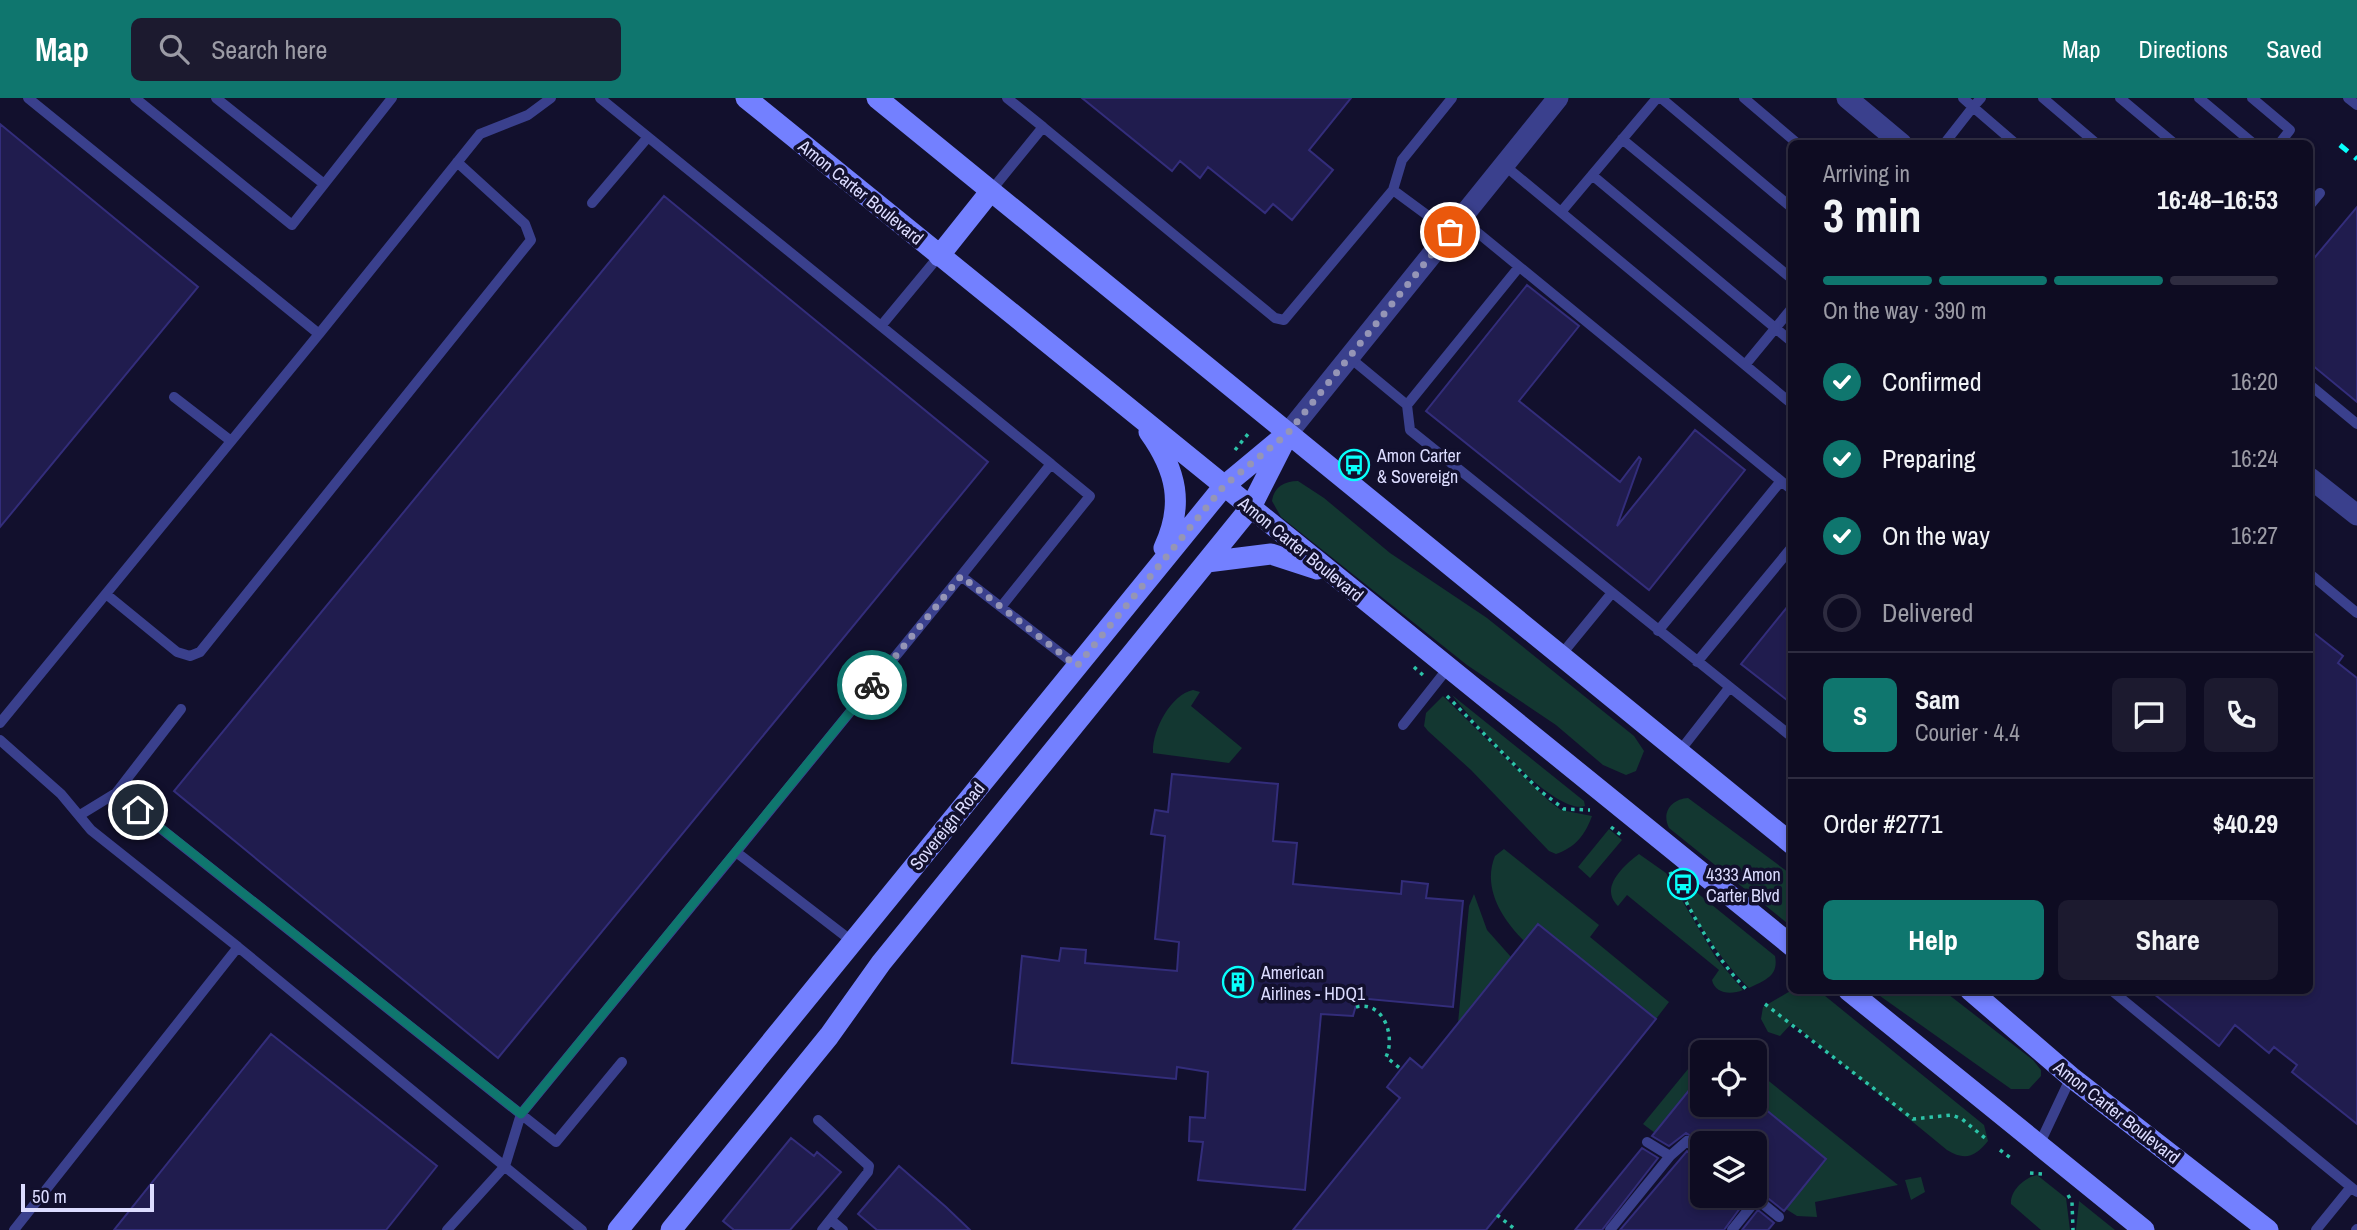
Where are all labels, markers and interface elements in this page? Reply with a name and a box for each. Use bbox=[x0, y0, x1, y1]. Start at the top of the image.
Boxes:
search box bbox=[131, 18, 621, 81]
text: Map bbox=[35, 27, 89, 71]
icon: search bbox=[155, 30, 193, 68]
text: Search here bbox=[211, 32, 327, 67]
text: Map bbox=[2062, 33, 2100, 65]
text: Directions bbox=[2138, 33, 2228, 65]
text: Saved bbox=[2266, 33, 2322, 65]
street label: Amon Carter Boulevard bbox=[792, 133, 929, 250]
text: Arriving in bbox=[1823, 158, 1910, 189]
text: 16:48–16:53 bbox=[2157, 182, 2278, 217]
text: 3 min bbox=[1823, 184, 1922, 246]
pin bbox=[1420, 202, 1480, 262]
icon: bag bbox=[1431, 213, 1469, 251]
text: On the way · 390 m bbox=[1823, 295, 1987, 326]
icon: check bbox=[1823, 363, 1861, 401]
text: Confirmed bbox=[1882, 364, 1982, 399]
text: 16:20 bbox=[2231, 366, 2278, 397]
icon: check bbox=[1823, 440, 1861, 478]
text: Preparing bbox=[1882, 441, 1976, 476]
place label: Amon Carter & Sovereign bbox=[1376, 443, 1461, 489]
text: 16:24 bbox=[2231, 443, 2278, 474]
bus stop icon: Amon Carter & Sovereign bbox=[1337, 448, 1371, 482]
street label: Amon Carter Boulevard bbox=[1232, 490, 1369, 607]
icon: check bbox=[1823, 517, 1861, 555]
text: On the way bbox=[1882, 518, 1990, 553]
text: 16:27 bbox=[2231, 520, 2278, 551]
text: Delivered bbox=[1882, 595, 1973, 630]
courier bbox=[837, 650, 907, 720]
icon: bike bbox=[853, 666, 891, 704]
button: chat bbox=[2112, 678, 2186, 752]
button: phone bbox=[2204, 678, 2278, 752]
text: Sam bbox=[1915, 682, 1960, 717]
text: S bbox=[1853, 698, 1867, 733]
text: Courier · 4.4 bbox=[1915, 717, 2020, 748]
street label: Sovereign Road bbox=[904, 777, 990, 875]
pin bbox=[108, 780, 168, 840]
icon: home bbox=[119, 791, 157, 829]
text: Order #2771 bbox=[1823, 806, 1943, 841]
text: $40.29 bbox=[2213, 806, 2278, 841]
place label: 4333 Amon Carter Blvd bbox=[1706, 862, 1781, 908]
bus stop icon: 4333 Amon Carter Blvd bbox=[1666, 867, 1700, 901]
button: Help bbox=[1823, 900, 2044, 980]
button: Share bbox=[2058, 900, 2278, 980]
place label: American Airlines - HDQ1 bbox=[1260, 960, 1366, 1006]
building icon: American Airlines - HDQ1 bbox=[1221, 965, 1255, 999]
map controls bbox=[1690, 1040, 1767, 1208]
button: locate bbox=[1690, 1040, 1767, 1117]
street label: Amon Carter Boulevard bbox=[2048, 1054, 2185, 1169]
button: layers bbox=[1690, 1131, 1767, 1208]
scale bar bbox=[21, 1181, 154, 1213]
text: 50 m bbox=[32, 1183, 67, 1209]

